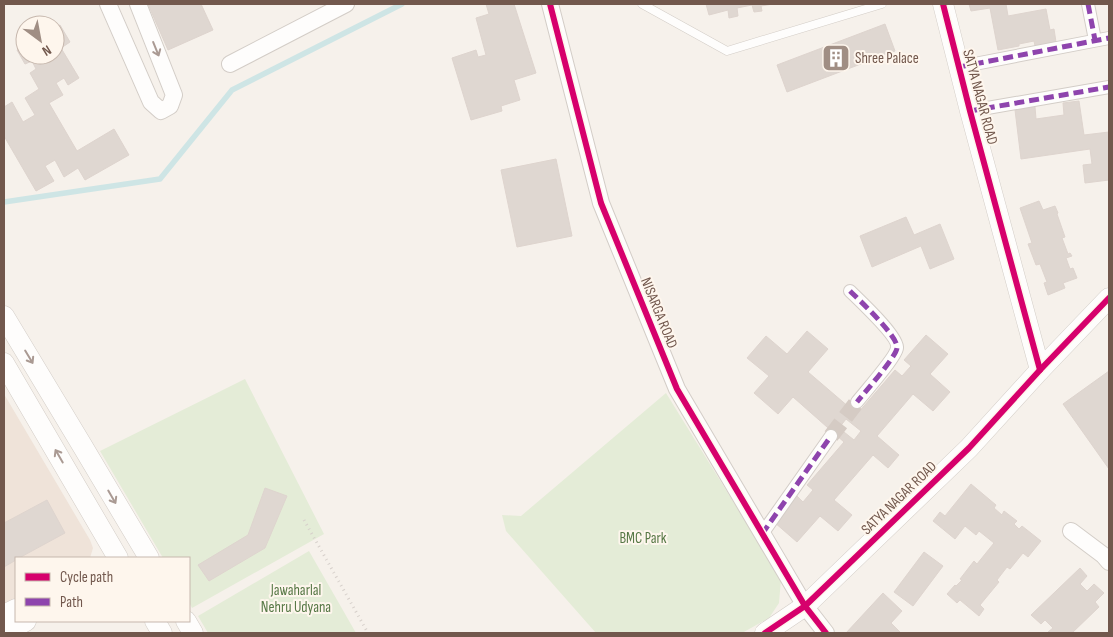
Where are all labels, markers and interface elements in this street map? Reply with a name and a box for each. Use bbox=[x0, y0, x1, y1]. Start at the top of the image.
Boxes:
north arrow bbox=[15, 15, 65, 65]
text: N bbox=[39, 41, 54, 60]
one-way arrow bbox=[152, 41, 161, 56]
building icon: Shree Palace bbox=[821, 43, 851, 73]
street label: SATYA NAGAR ROAD bbox=[958, 47, 1002, 147]
place label: Shree Palace bbox=[855, 49, 919, 68]
street label: NISARGA ROAD bbox=[636, 275, 682, 351]
one-way arrow bbox=[24, 350, 34, 364]
one-way arrow bbox=[53, 449, 63, 463]
street label: SATYA NAGAR ROAD bbox=[857, 457, 941, 539]
one-way arrow bbox=[108, 489, 118, 503]
park label: BMC Park bbox=[619, 529, 667, 548]
legend bbox=[15, 557, 190, 622]
text: Cycle path bbox=[60, 568, 113, 587]
park label: Jawaharlal Nehru Udyana bbox=[261, 581, 331, 617]
text: Path bbox=[60, 593, 83, 612]

